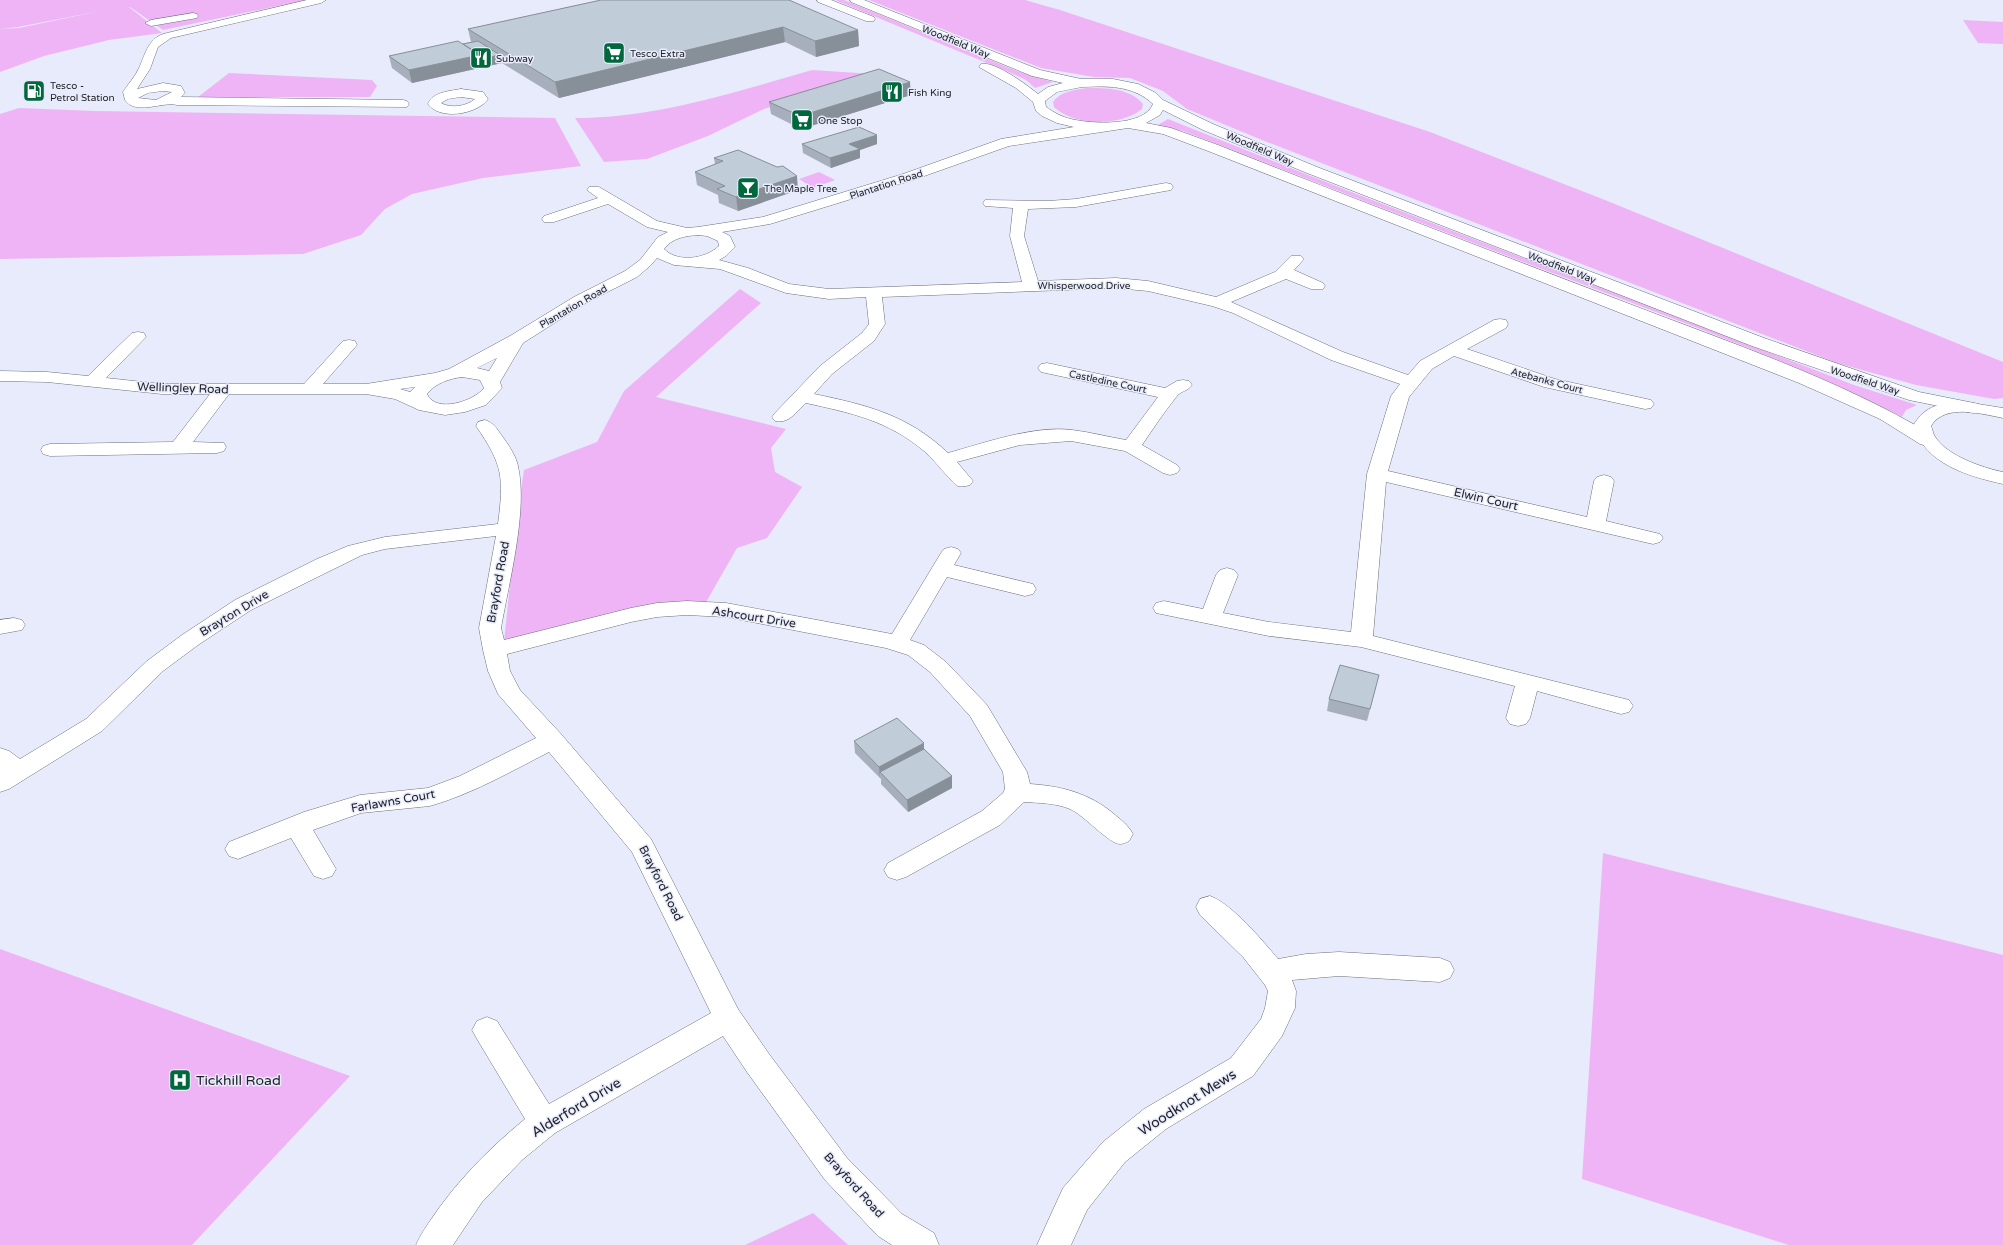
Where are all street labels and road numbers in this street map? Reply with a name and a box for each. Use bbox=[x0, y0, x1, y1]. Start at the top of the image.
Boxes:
street label: Woodfield Way bbox=[920, 23, 992, 61]
street label: Woodfield Way bbox=[1224, 129, 1296, 169]
street label: Plantation Road bbox=[848, 167, 924, 202]
street label: Woodfield Way bbox=[1526, 249, 1598, 287]
street label: Whisperwood Drive bbox=[1038, 280, 1131, 292]
street label: Plantation Road bbox=[537, 283, 610, 331]
street label: Woodfield Way bbox=[1829, 364, 1901, 398]
street label: Atebanks Court bbox=[1509, 366, 1584, 396]
street label: Castledine Court bbox=[1068, 368, 1148, 396]
street label: Wellingley Road bbox=[137, 379, 229, 397]
street label: Elwin Court bbox=[1453, 485, 1520, 513]
street label: Brayford Road bbox=[484, 540, 512, 624]
street label: Brayton Drive bbox=[197, 587, 271, 639]
street label: Ashcourt Drive bbox=[711, 603, 797, 631]
street label: Farlawns Court bbox=[350, 787, 436, 815]
street label: Brayford Road bbox=[636, 843, 686, 923]
street label: Woodknot Mews bbox=[1135, 1065, 1239, 1139]
street label: Alderford Drive bbox=[528, 1074, 624, 1141]
street label: Brayford Road bbox=[821, 1150, 887, 1220]

